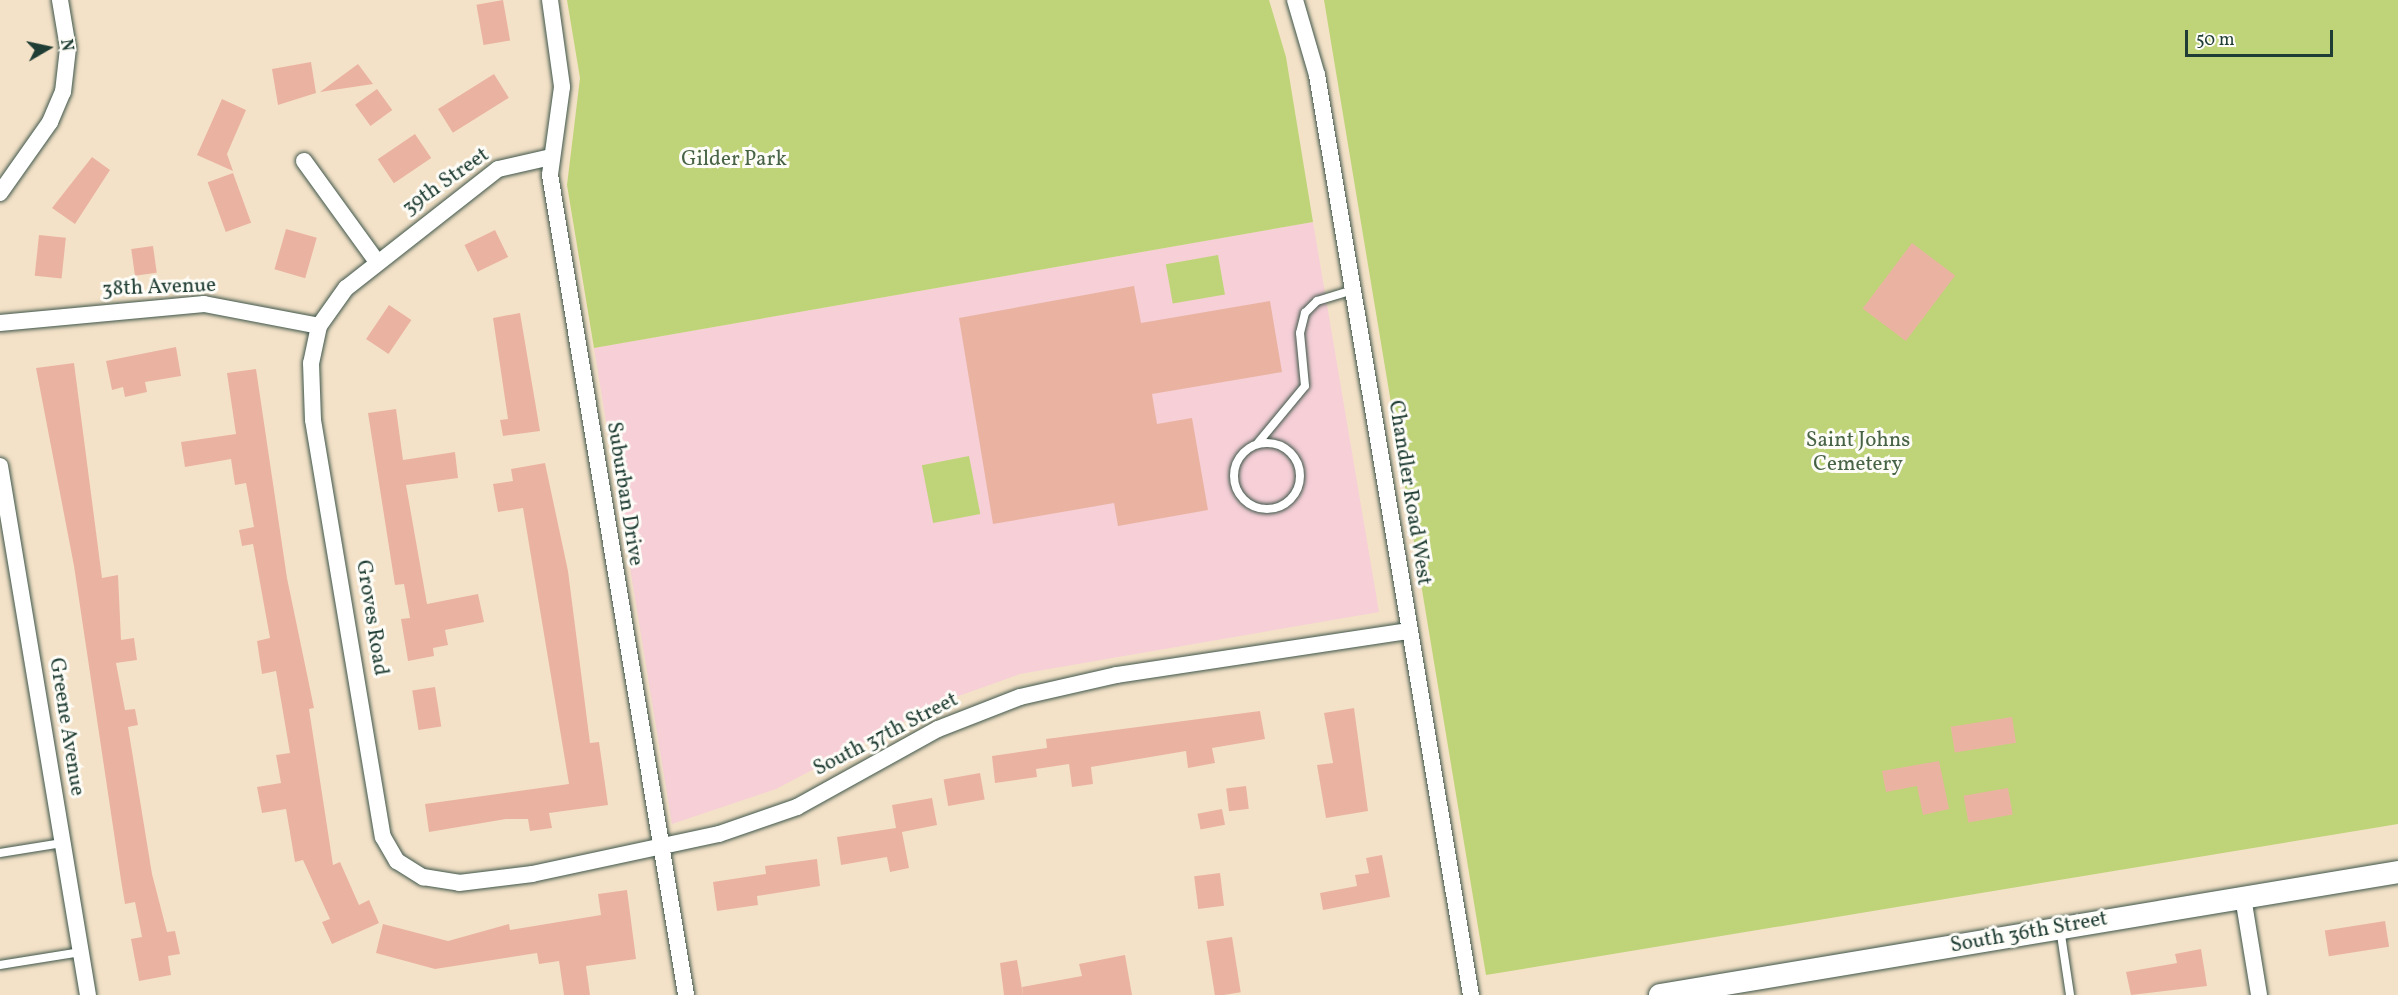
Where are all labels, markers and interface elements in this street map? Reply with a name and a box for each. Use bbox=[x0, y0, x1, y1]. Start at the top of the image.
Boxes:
north arrow bbox=[18, 18, 78, 78]
scale bar bbox=[2188, 18, 2336, 56]
text: 50 m bbox=[2196, 28, 2235, 53]
text: N bbox=[54, 38, 78, 53]
street label: 39th Street bbox=[398, 143, 494, 221]
park label: Gilder Park bbox=[681, 147, 787, 173]
street label: 38th Avenue bbox=[101, 273, 217, 303]
street label: Chandler Road West bbox=[1382, 398, 1436, 588]
street label: Suburban Drive bbox=[600, 420, 648, 568]
park label: Saint Johns Cemetery bbox=[1806, 428, 1910, 478]
street label: Groves Road bbox=[349, 558, 393, 678]
street label: Greene Avenue bbox=[43, 656, 89, 798]
street label: South 37th Street bbox=[810, 688, 962, 782]
street label: South 36th Street bbox=[1948, 907, 2110, 959]

